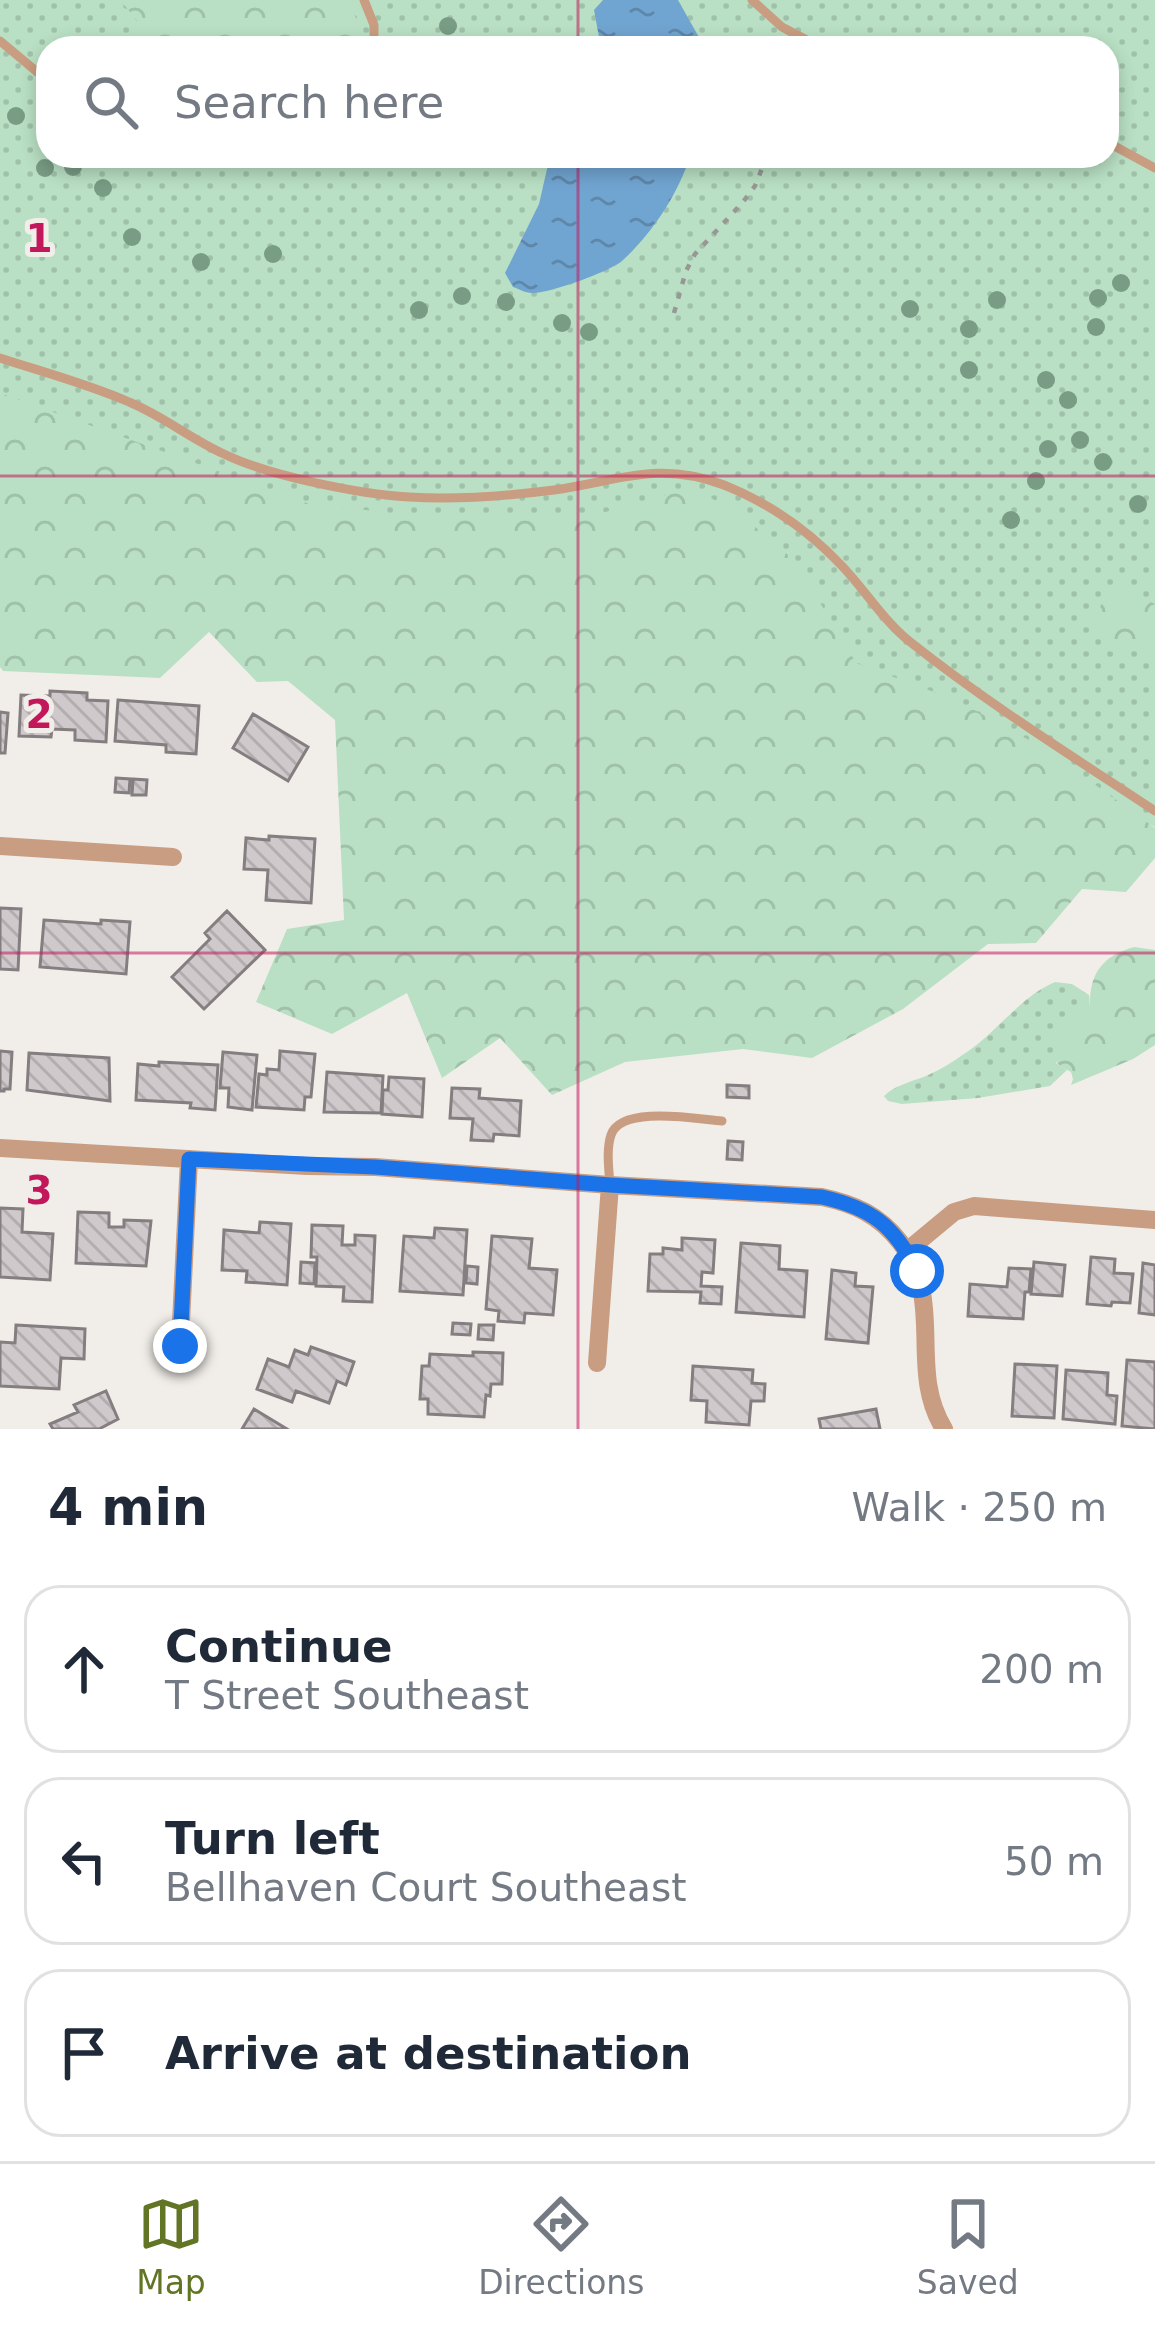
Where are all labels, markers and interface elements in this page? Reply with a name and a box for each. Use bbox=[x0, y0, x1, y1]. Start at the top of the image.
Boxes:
search box bbox=[36, 36, 1119, 168]
icon: search bbox=[78, 69, 144, 135]
text: Search here bbox=[174, 76, 444, 129]
text: 1 bbox=[25, 216, 53, 261]
text: 2 bbox=[25, 692, 53, 737]
text: 3 bbox=[25, 1168, 53, 1213]
route start bbox=[890, 1244, 944, 1298]
route end bbox=[153, 1319, 207, 1373]
text: 4 min bbox=[48, 1478, 208, 1537]
text: Walk · 250 m bbox=[852, 1485, 1107, 1530]
text: Continue bbox=[165, 1620, 393, 1673]
icon: ahead bbox=[51, 1636, 117, 1702]
text: 200 m bbox=[979, 1647, 1104, 1692]
text: T Street Southeast bbox=[165, 1673, 529, 1718]
text: Turn left bbox=[165, 1812, 380, 1865]
icon: left bbox=[51, 1828, 117, 1894]
text: 50 m bbox=[1004, 1839, 1104, 1884]
text: Bellhaven Court Southeast bbox=[165, 1865, 687, 1910]
icon: arrive bbox=[51, 2020, 117, 2086]
text: Arrive at destination bbox=[165, 2027, 691, 2080]
tab: Map bbox=[136, 2191, 206, 2302]
tab: Directions bbox=[478, 2191, 644, 2302]
tab: Saved bbox=[917, 2191, 1019, 2302]

